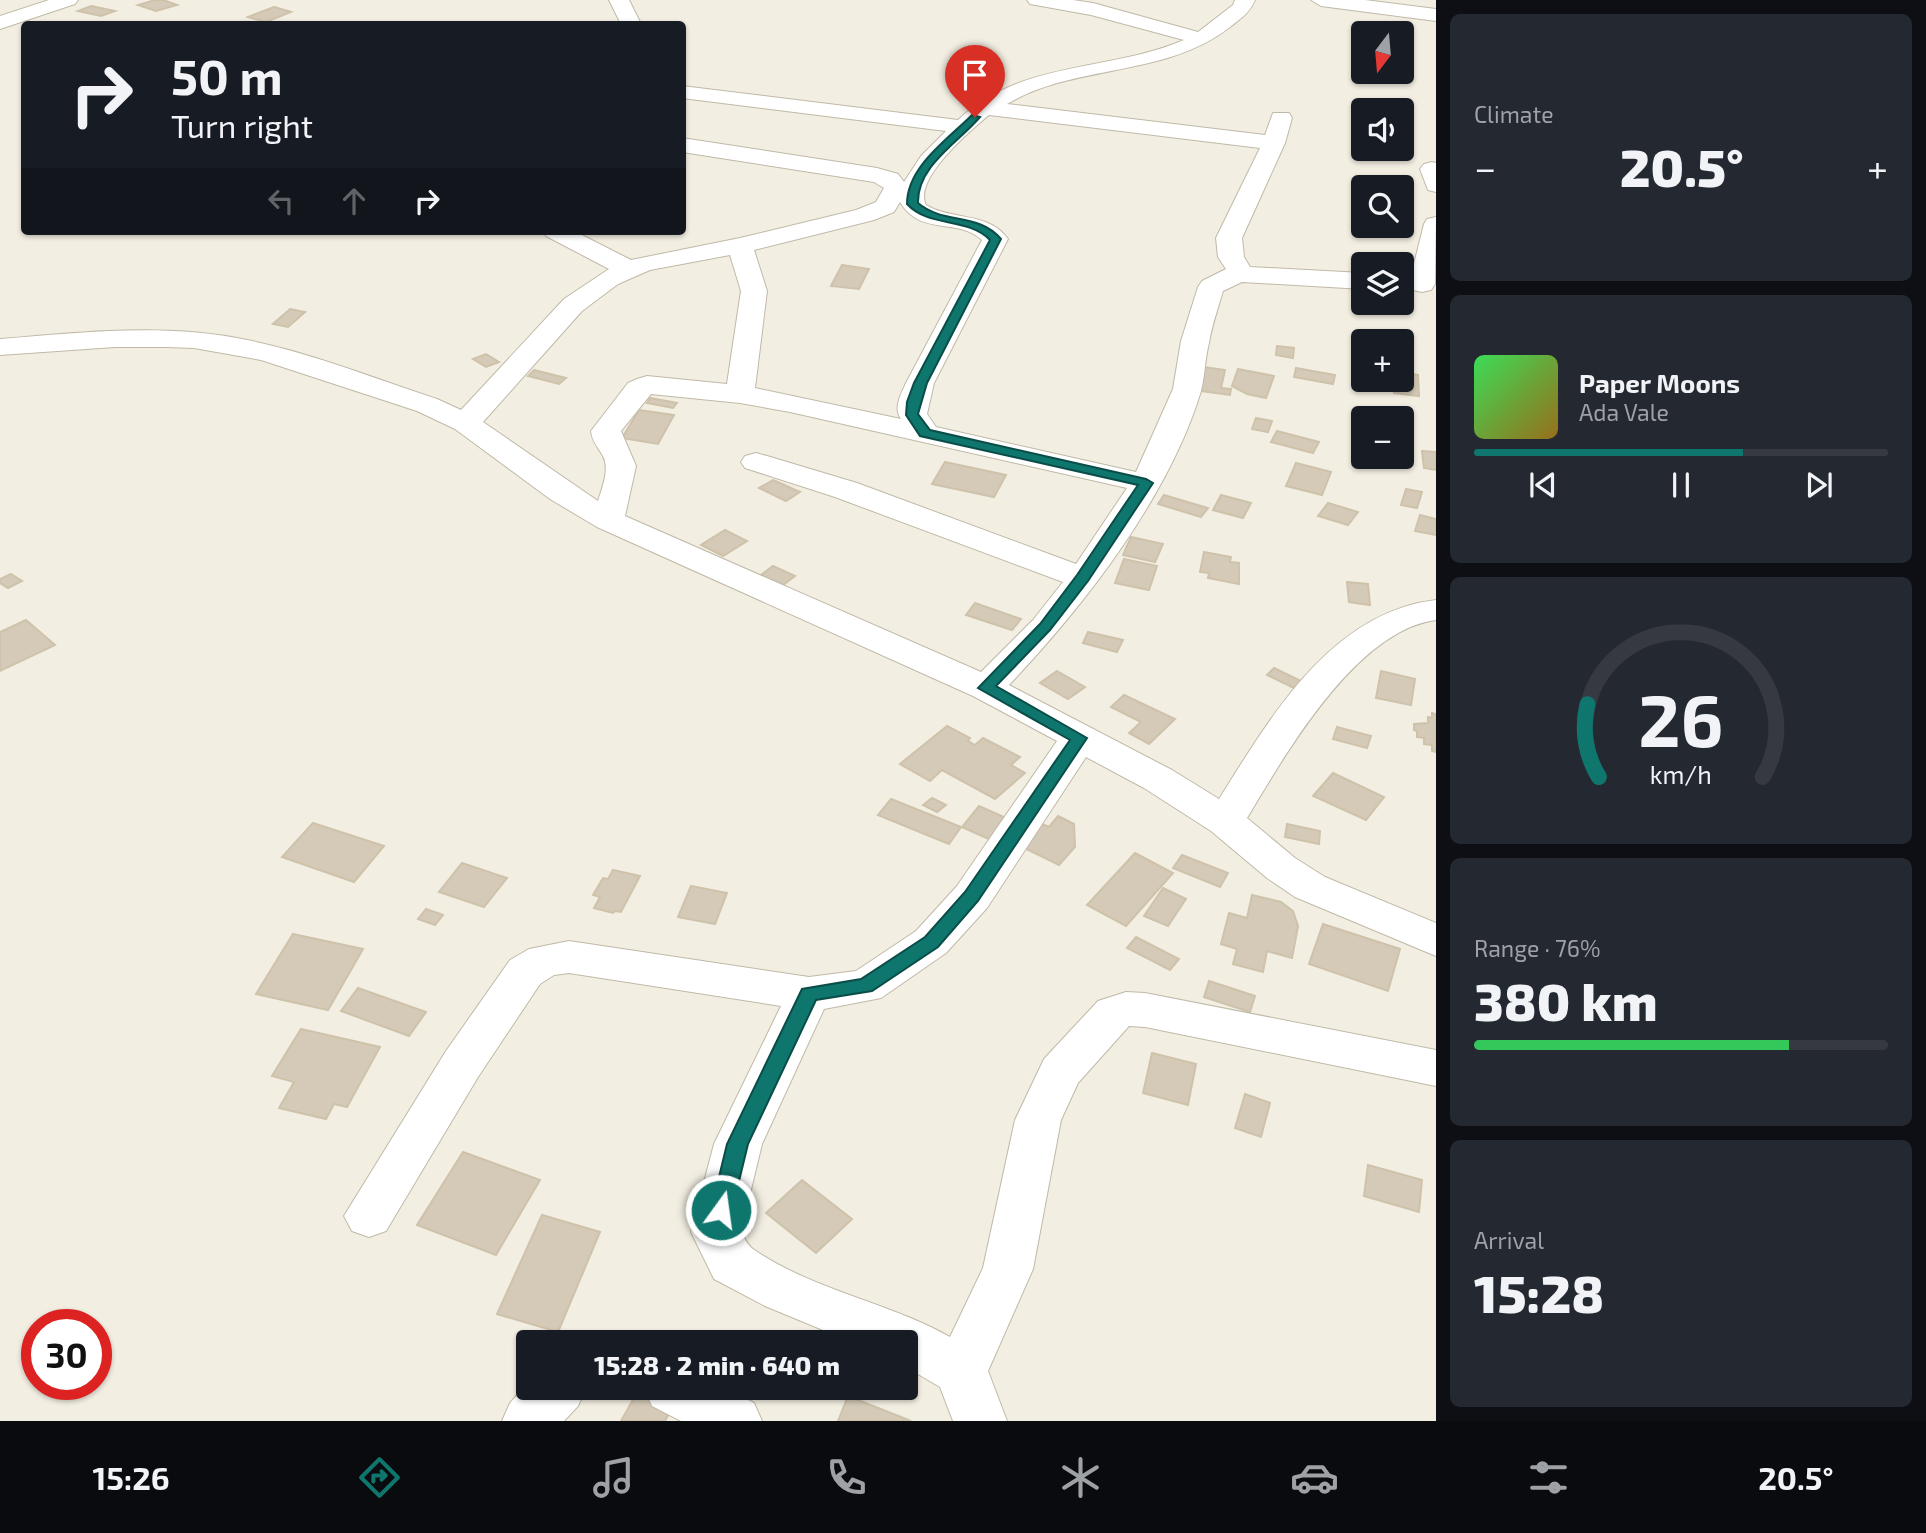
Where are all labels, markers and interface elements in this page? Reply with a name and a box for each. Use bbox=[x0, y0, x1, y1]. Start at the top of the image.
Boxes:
north arrow bbox=[1351, 21, 1414, 84]
map controls bbox=[1351, 21, 1414, 469]
pin bbox=[945, 45, 1005, 117]
text: 50 m bbox=[171, 46, 283, 105]
icon: right bbox=[56, 49, 147, 140]
icon: arrive bbox=[956, 56, 994, 94]
button: sound bbox=[1351, 98, 1414, 161]
text: Climate bbox=[1474, 100, 1554, 128]
text: Turn right bbox=[171, 106, 313, 144]
text: 20.5° bbox=[1620, 135, 1744, 197]
text: − bbox=[1474, 144, 1496, 190]
text: + bbox=[1867, 144, 1888, 190]
button: search bbox=[1351, 175, 1414, 238]
icon: left bbox=[262, 182, 300, 220]
icon: ahead bbox=[335, 182, 373, 220]
icon: right bbox=[408, 182, 446, 220]
button: layers bbox=[1351, 252, 1414, 315]
button: + bbox=[1351, 329, 1414, 392]
text: Paper Moons bbox=[1579, 367, 1740, 398]
text: Ada Vale bbox=[1579, 398, 1669, 426]
button: − bbox=[1351, 406, 1414, 469]
icon: previous bbox=[1524, 466, 1562, 504]
icon: pause bbox=[1662, 466, 1700, 504]
icon: next bbox=[1800, 466, 1838, 504]
text: 26 bbox=[1638, 674, 1724, 762]
text: km/h bbox=[1650, 758, 1712, 788]
text: Range · 76% bbox=[1474, 934, 1600, 962]
text: 380 km bbox=[1474, 969, 1658, 1031]
position arrow bbox=[684, 1173, 758, 1247]
text: Arrival bbox=[1474, 1226, 1544, 1254]
text: 15:28 bbox=[1474, 1261, 1604, 1323]
speed limit sign: 30 bbox=[21, 1309, 112, 1400]
text: 15:28 · 2 min · 640 m bbox=[594, 1349, 840, 1380]
icon: directions bbox=[355, 1453, 404, 1502]
icon: music bbox=[589, 1453, 638, 1502]
icon: phone bbox=[822, 1453, 871, 1502]
icon: climate bbox=[1056, 1453, 1105, 1502]
icon: car bbox=[1290, 1453, 1339, 1502]
icon: filters bbox=[1524, 1453, 1573, 1502]
text: 15:26 bbox=[92, 1458, 170, 1496]
text: 20.5° bbox=[1758, 1458, 1833, 1496]

